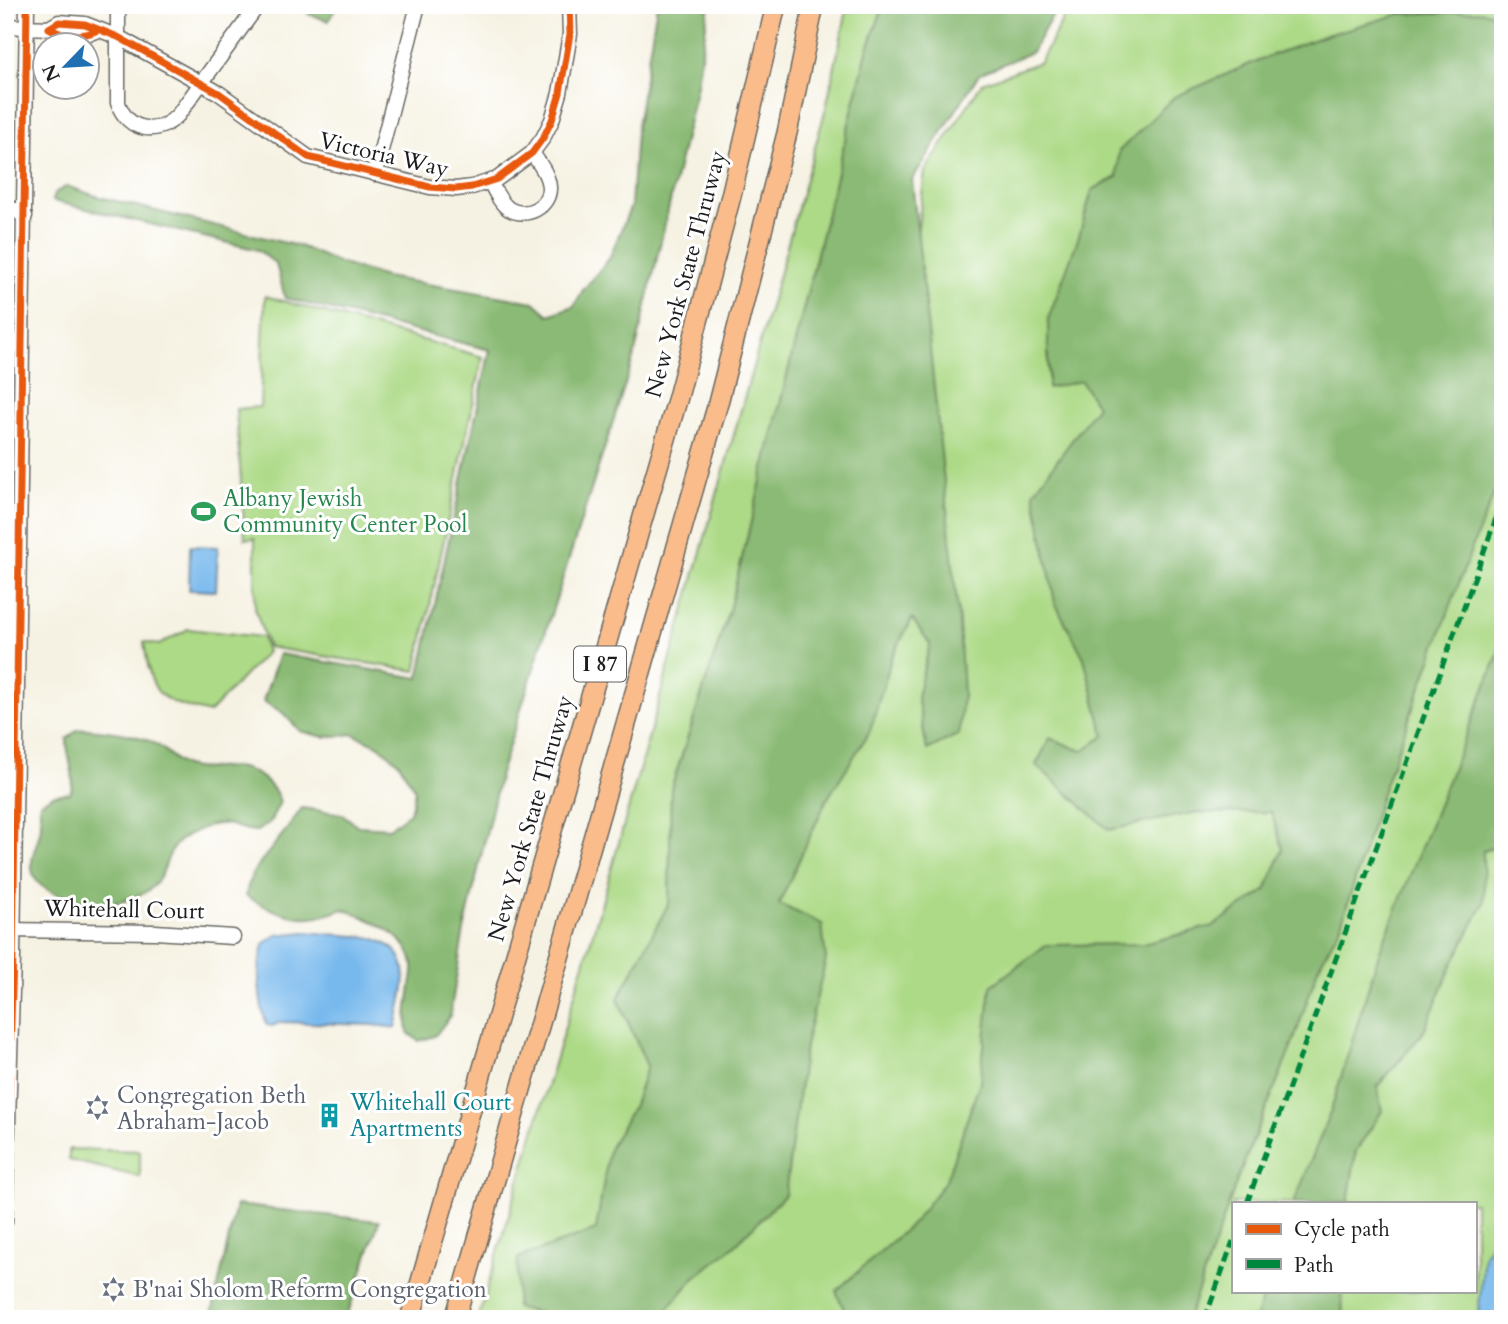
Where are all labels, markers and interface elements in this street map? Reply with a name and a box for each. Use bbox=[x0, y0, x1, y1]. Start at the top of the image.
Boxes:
north arrow bbox=[32, 32, 102, 102]
text: N bbox=[36, 59, 67, 86]
street label: Victoria Way bbox=[316, 125, 452, 184]
street label: New York State Thruway bbox=[638, 147, 733, 401]
place label: Albany Jewish Community Center Pool bbox=[223, 483, 468, 540]
sports icon: Albany Jewish Community Center Pool bbox=[189, 497, 217, 525]
road number: I 87 bbox=[574, 646, 626, 682]
street label: New York State Thruway bbox=[480, 691, 580, 945]
street label: Whitehall Court bbox=[42, 893, 205, 926]
place label: Congregation Beth Abraham-Jacob bbox=[117, 1080, 306, 1137]
place label: Whitehall Court Apartments bbox=[349, 1087, 511, 1144]
synagogue icon: Congregation Beth Abraham-Jacob bbox=[83, 1094, 111, 1122]
building icon: Whitehall Court Apartments bbox=[316, 1101, 344, 1129]
legend bbox=[1232, 1202, 1476, 1292]
text: Cycle path bbox=[1294, 1215, 1390, 1244]
text: Path bbox=[1294, 1251, 1334, 1280]
place label: B'nai Sholom Reform Congregation bbox=[133, 1274, 487, 1305]
synagogue icon: B'nai Sholom Reform Congregation bbox=[99, 1275, 127, 1303]

